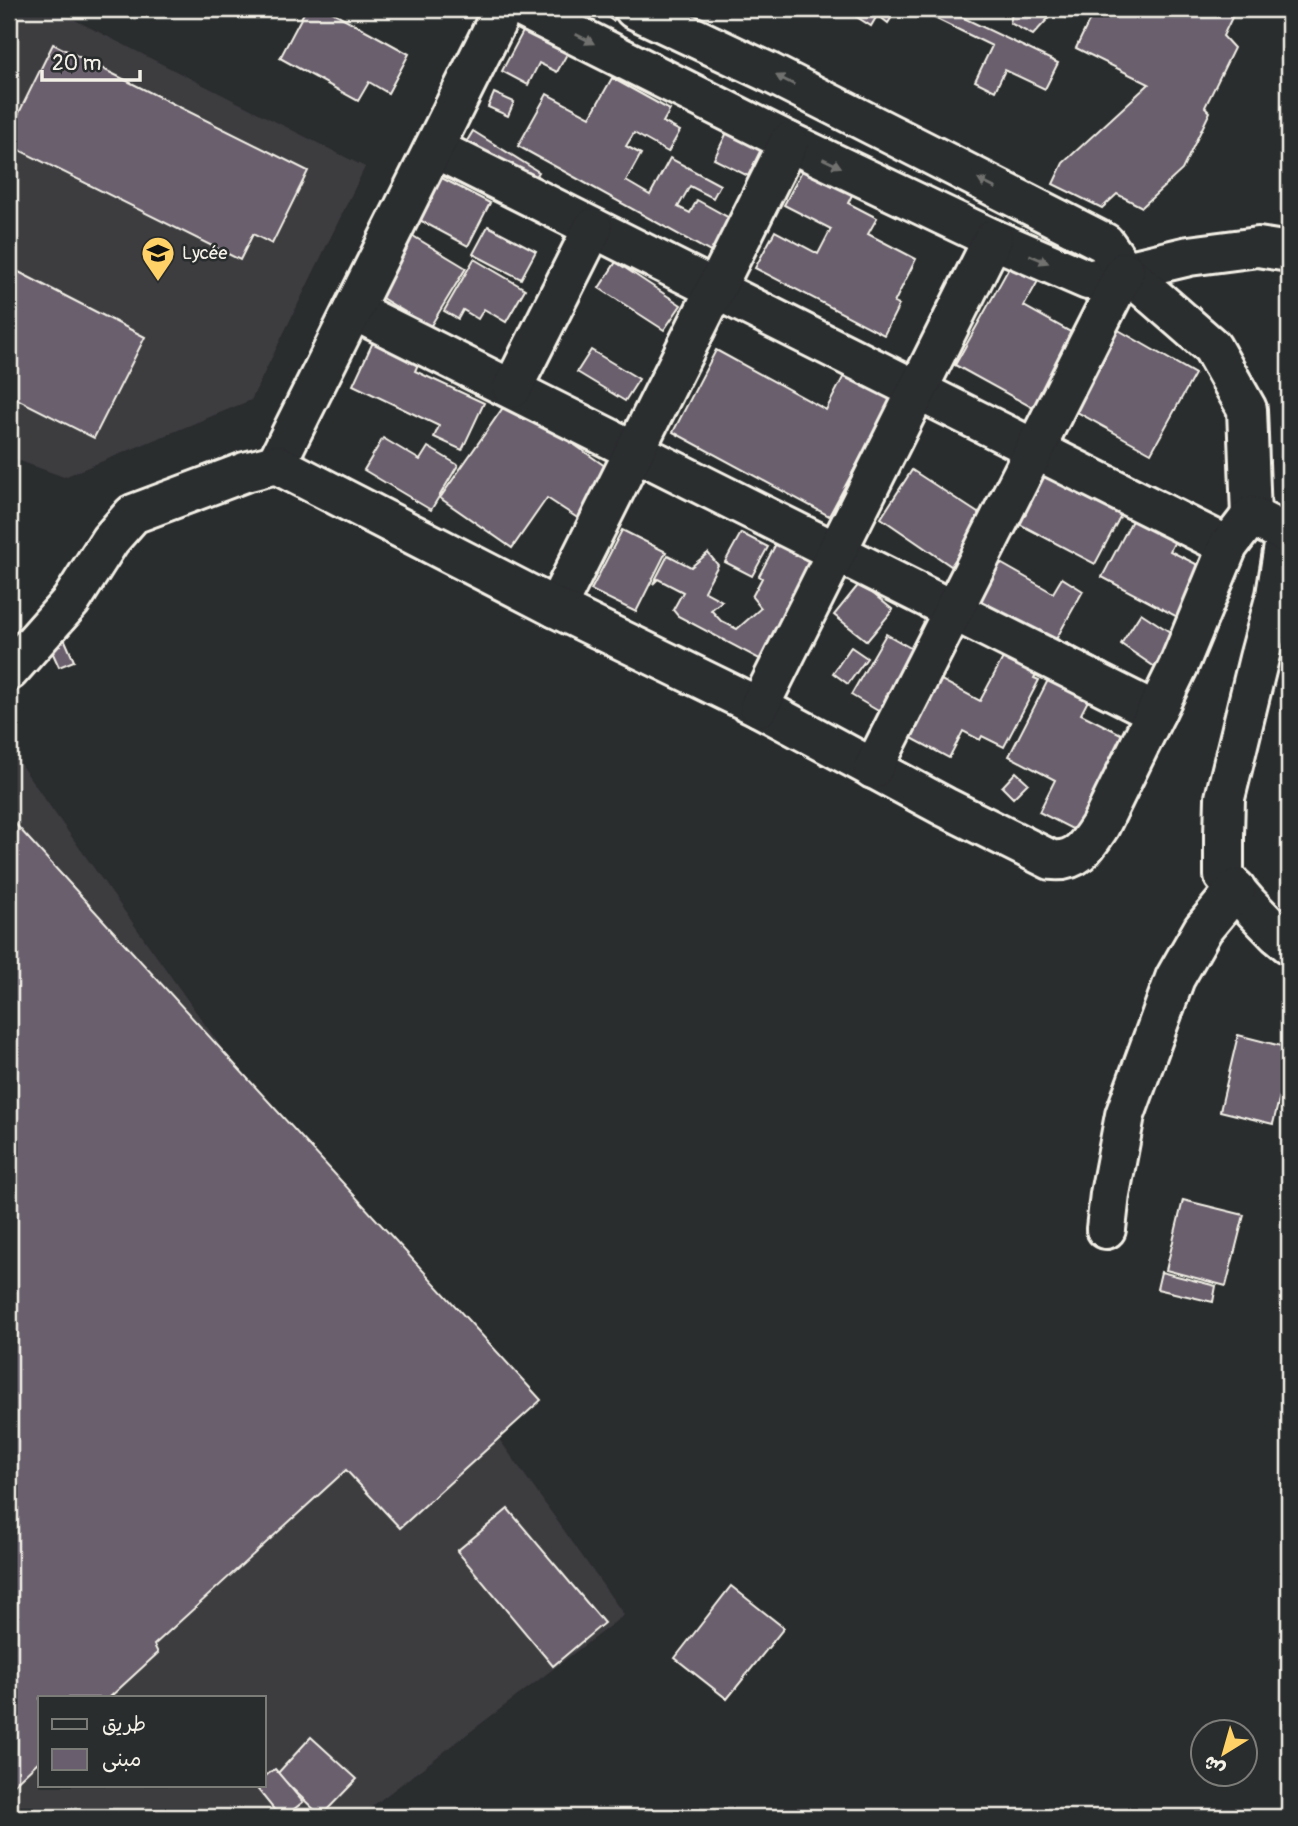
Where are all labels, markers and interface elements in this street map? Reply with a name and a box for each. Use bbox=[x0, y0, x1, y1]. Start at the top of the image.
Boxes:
one-way arrow bbox=[575, 34, 595, 45]
scale bar bbox=[42, 38, 140, 82]
text: 20 m bbox=[52, 50, 101, 77]
one-way arrow bbox=[775, 75, 795, 86]
one-way arrow bbox=[822, 157, 842, 169]
one-way arrow bbox=[977, 179, 997, 190]
school or university icon: Lycée bbox=[139, 234, 177, 283]
place label: Lycée bbox=[182, 242, 228, 265]
one-way arrow bbox=[1028, 253, 1049, 264]
legend bbox=[38, 1696, 266, 1787]
text: طريق bbox=[102, 1711, 146, 1738]
north arrow bbox=[1190, 1717, 1260, 1787]
text: مبنى bbox=[102, 1746, 141, 1773]
text: ش bbox=[1199, 1750, 1230, 1782]

